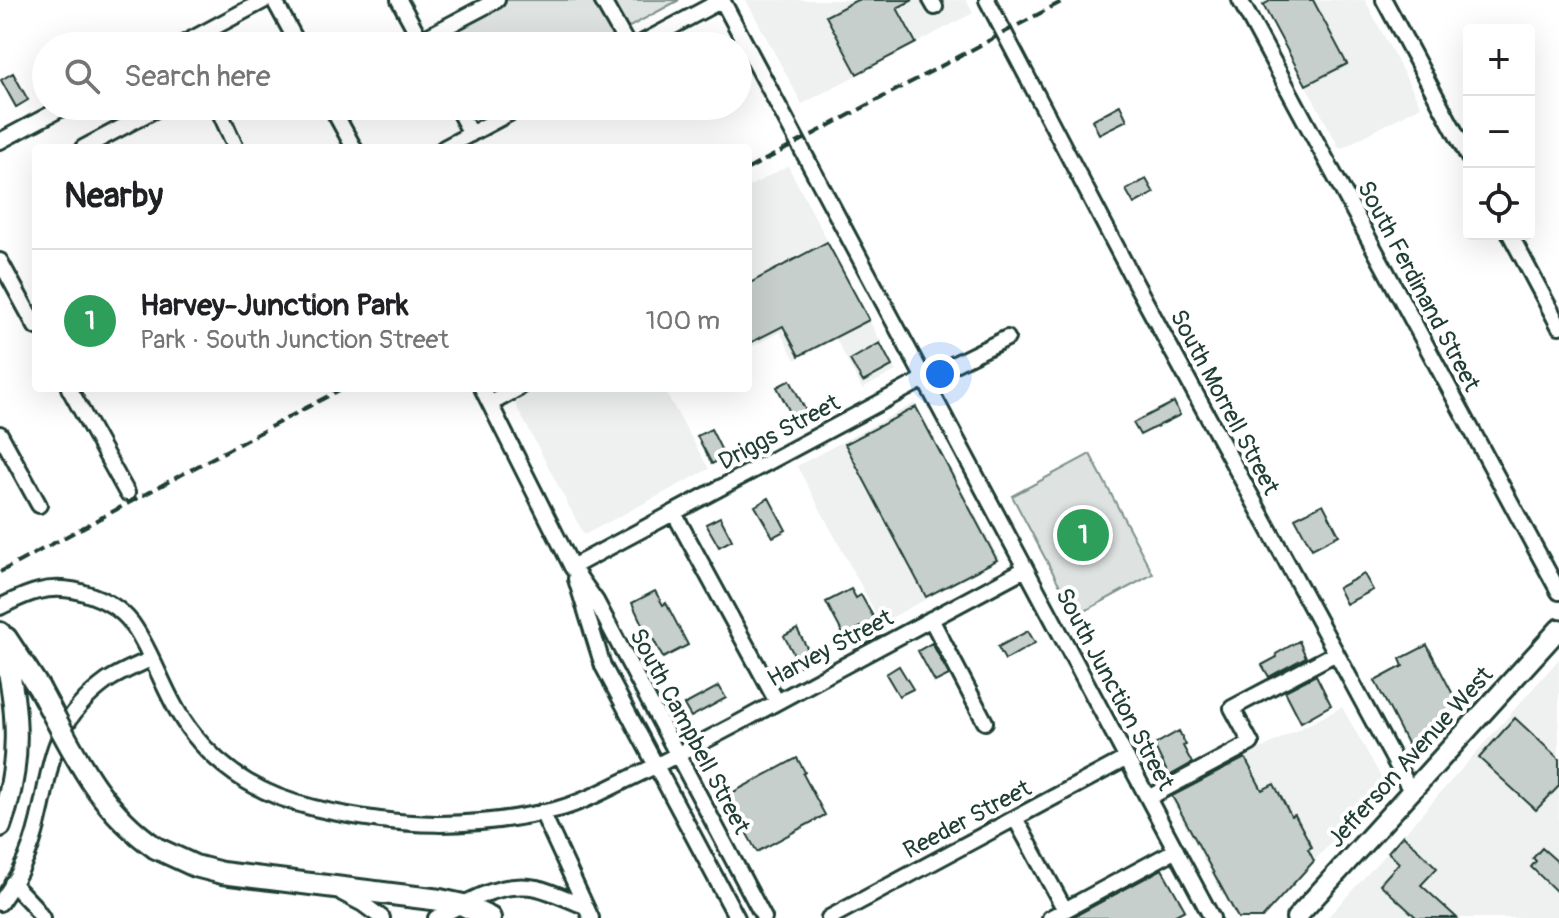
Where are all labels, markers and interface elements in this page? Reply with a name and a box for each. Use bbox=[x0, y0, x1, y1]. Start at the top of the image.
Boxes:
map controls bbox=[1463, 24, 1535, 240]
button: + bbox=[1463, 24, 1535, 96]
search box bbox=[32, 32, 752, 120]
icon: search bbox=[60, 54, 104, 98]
text: Search here bbox=[124, 58, 271, 95]
button: − bbox=[1463, 96, 1535, 168]
button: locate bbox=[1463, 168, 1535, 240]
text: Nearby bbox=[64, 175, 163, 218]
street label: South Ferdinand Street bbox=[1351, 176, 1486, 397]
text: Harvey-Junction Park bbox=[140, 287, 408, 324]
text: 1 bbox=[85, 305, 95, 337]
text: 100 m bbox=[646, 305, 720, 337]
street label: South Morrell Street bbox=[1164, 305, 1286, 500]
text: Park · South Junction Street bbox=[140, 324, 449, 356]
your location bbox=[920, 354, 960, 394]
street label: Driggs Street bbox=[714, 388, 845, 476]
pin: 1 bbox=[1057, 505, 1109, 565]
street label: South Junction Street bbox=[1049, 583, 1180, 796]
street label: Harvey Street bbox=[762, 603, 898, 694]
street label: South Campbell Street bbox=[623, 623, 756, 839]
street label: Jefferson Avenue West bbox=[1322, 661, 1499, 854]
street label: Reeder Street bbox=[899, 774, 1036, 865]

